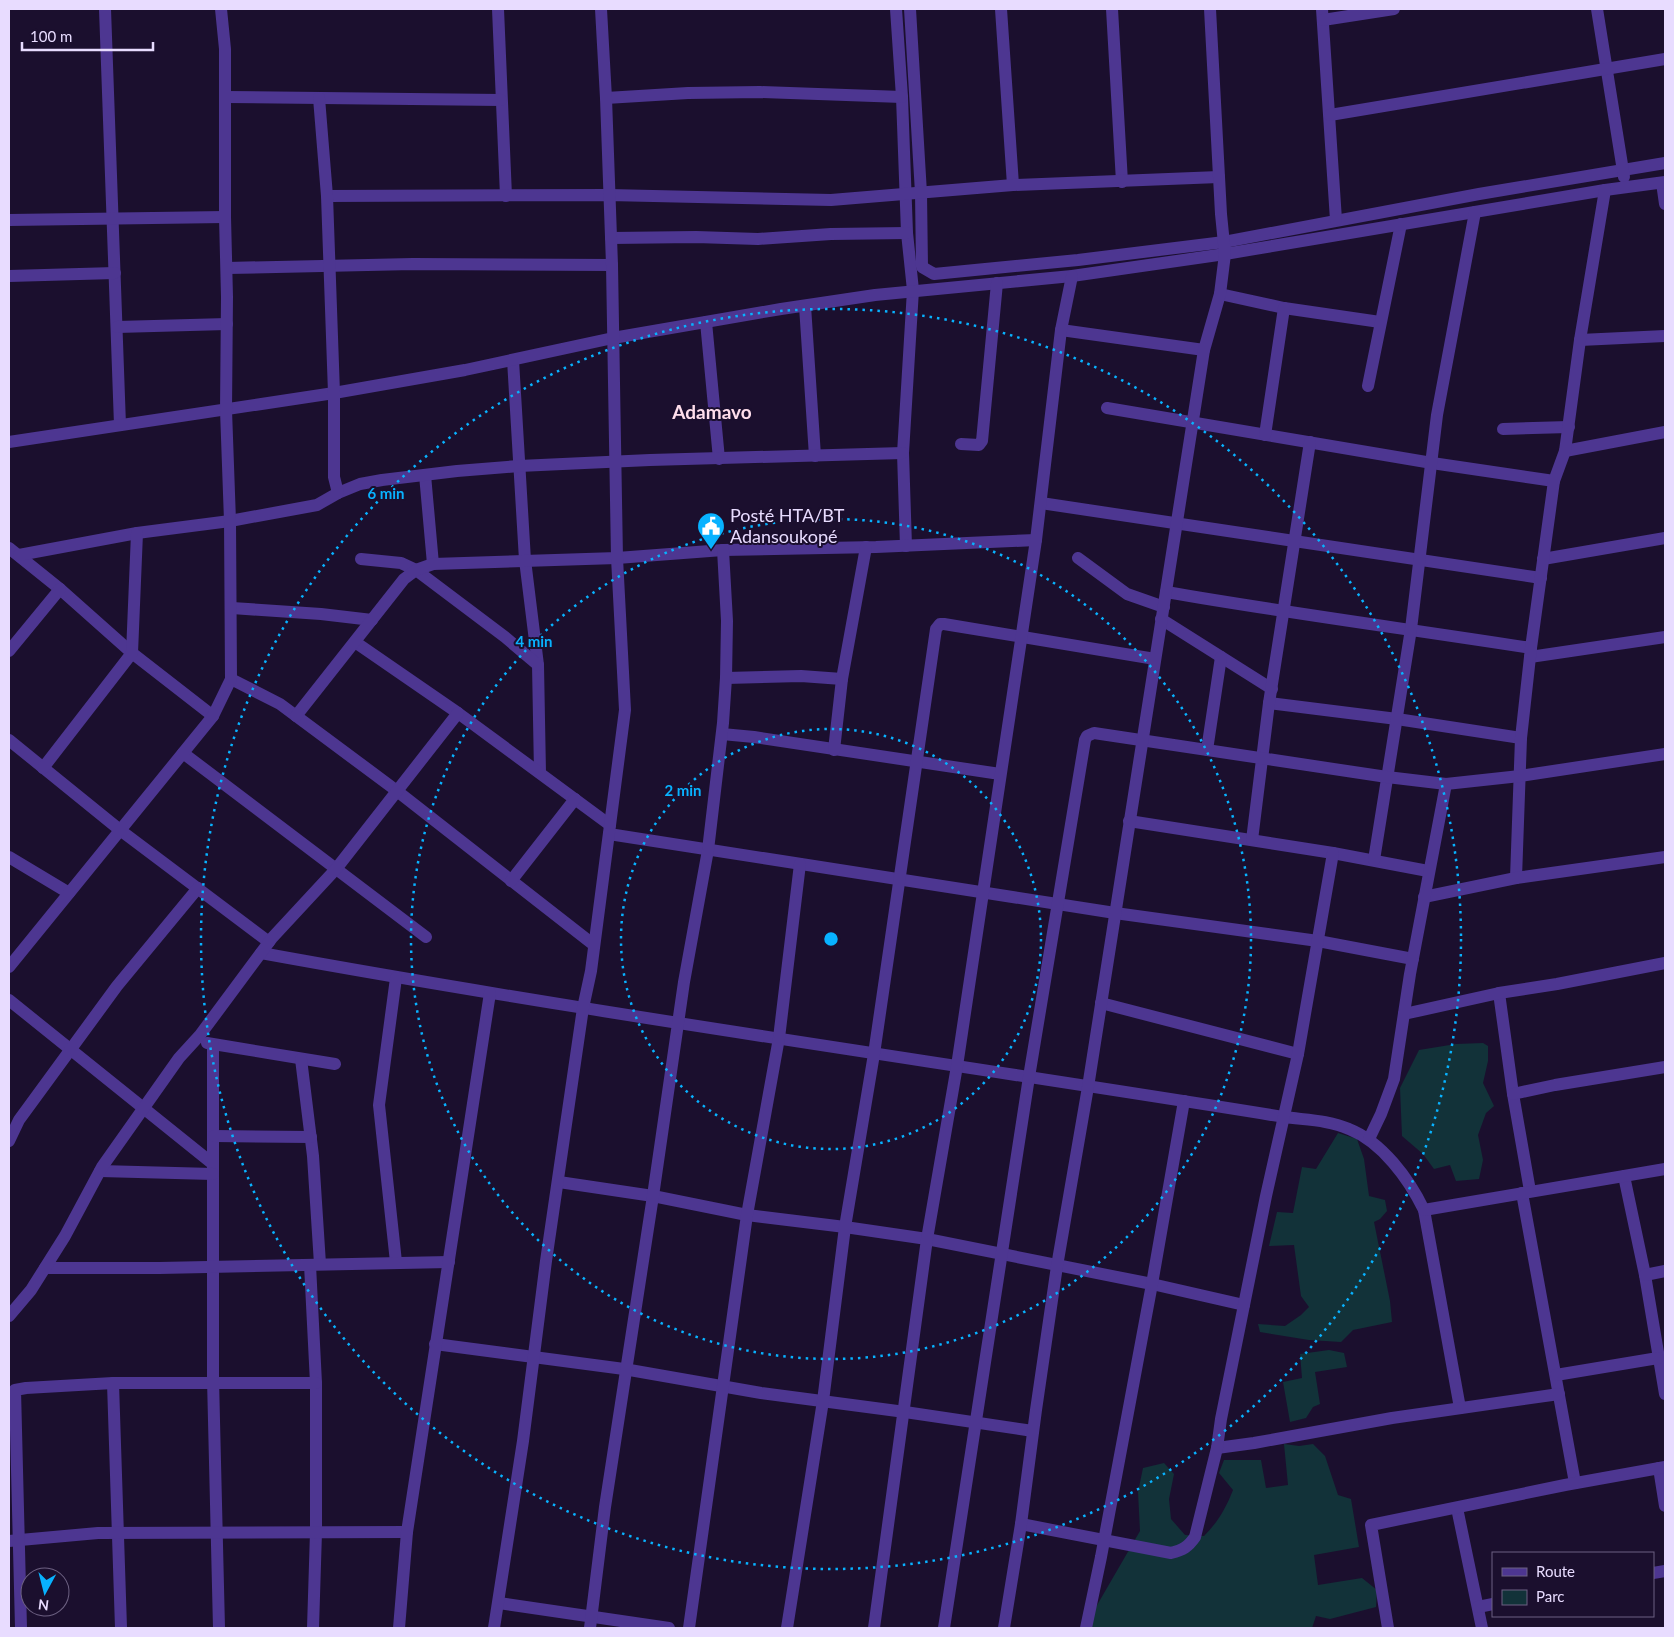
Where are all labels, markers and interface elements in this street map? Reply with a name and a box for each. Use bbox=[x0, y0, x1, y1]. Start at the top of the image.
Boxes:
scale bar bbox=[22, 20, 154, 52]
text: 100 m bbox=[30, 27, 72, 45]
district label: Adamavo bbox=[671, 400, 752, 423]
text: 6 min bbox=[367, 484, 405, 502]
place label: Posté HTA/BT Adansoukopé bbox=[730, 504, 845, 547]
public building icon: Posté HTA/BT Adansoukopé bbox=[696, 511, 726, 550]
text: 4 min bbox=[515, 632, 553, 650]
text: 2 min bbox=[664, 781, 702, 799]
centre of rings bbox=[822, 930, 840, 948]
legend bbox=[1492, 1552, 1654, 1617]
text: Route bbox=[1536, 1562, 1575, 1580]
north arrow bbox=[20, 1567, 70, 1617]
text: Parc bbox=[1536, 1587, 1565, 1605]
text: N bbox=[37, 1596, 50, 1614]

